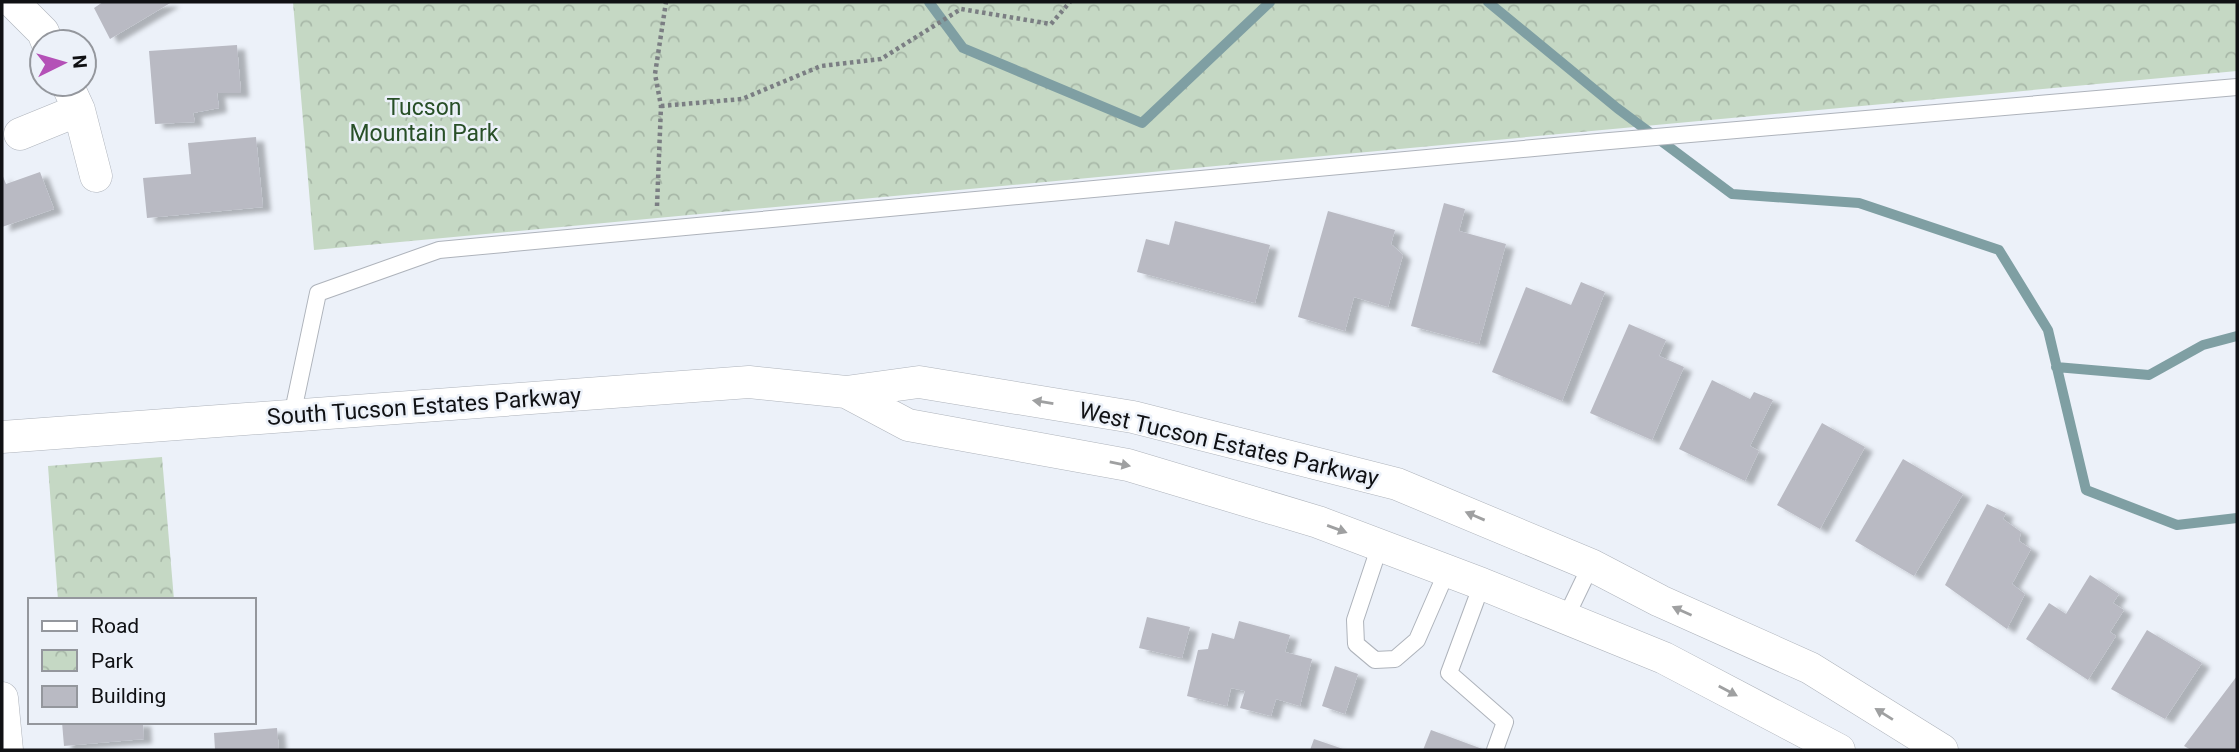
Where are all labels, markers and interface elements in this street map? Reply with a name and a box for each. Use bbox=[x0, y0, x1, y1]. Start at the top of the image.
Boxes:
north arrow bbox=[28, 28, 98, 98]
text: N bbox=[67, 54, 91, 69]
park label: Tucson Mountain Park bbox=[350, 94, 499, 147]
street label: South Tucson Estates Parkway bbox=[266, 382, 582, 431]
one-way arrow bbox=[1032, 396, 1054, 407]
street label: West Tucson Estates Parkway bbox=[1076, 397, 1382, 492]
one-way arrow bbox=[1109, 459, 1131, 470]
one-way arrow bbox=[1464, 511, 1485, 522]
one-way arrow bbox=[1327, 524, 1348, 535]
legend bbox=[28, 598, 256, 724]
one-way arrow bbox=[1672, 605, 1692, 617]
text: Road bbox=[91, 614, 139, 638]
text: Park bbox=[91, 649, 134, 673]
text: Building bbox=[91, 684, 166, 708]
one-way arrow bbox=[1718, 686, 1738, 697]
one-way arrow bbox=[1874, 708, 1894, 721]

